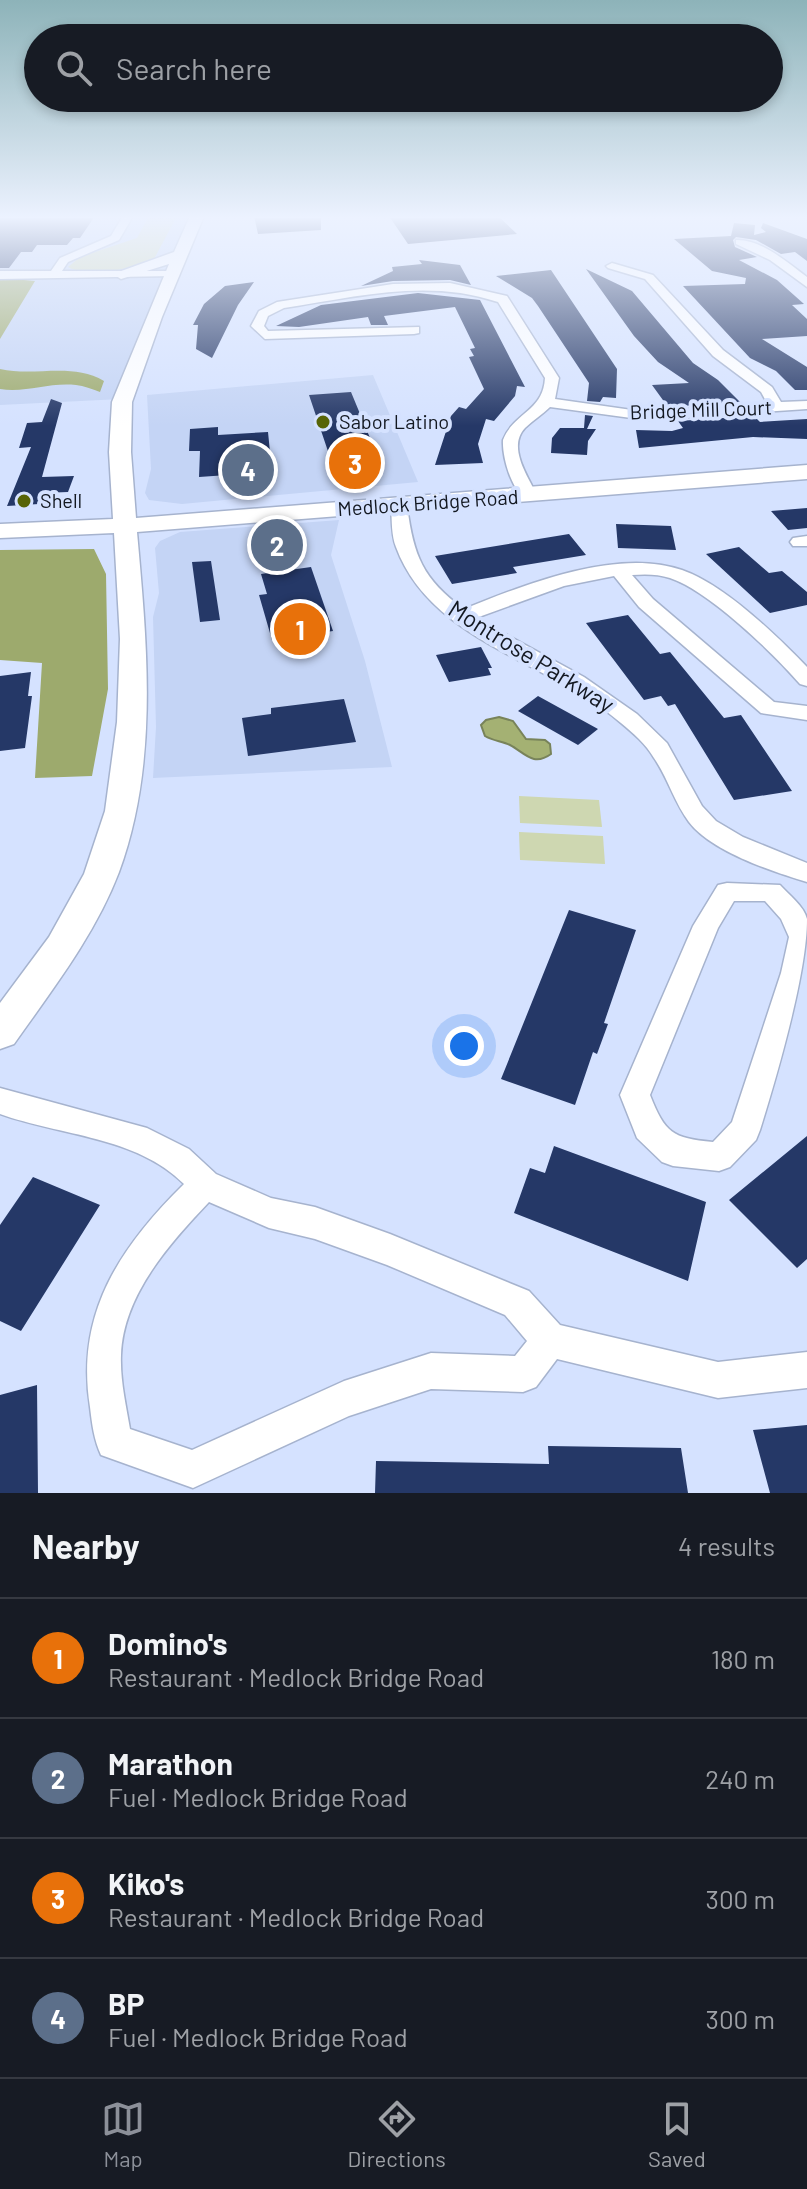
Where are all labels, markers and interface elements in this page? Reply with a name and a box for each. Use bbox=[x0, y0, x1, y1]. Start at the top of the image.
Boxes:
search box bbox=[24, 24, 783, 112]
icon: search bbox=[52, 46, 96, 90]
text: Search here bbox=[116, 50, 272, 86]
street label: Bridge Mill Court bbox=[629, 395, 773, 423]
place label: Sabor Latino bbox=[339, 409, 449, 433]
marker: Sabor Latino bbox=[314, 413, 332, 431]
pin: 3 bbox=[329, 433, 381, 493]
pin: 4 bbox=[222, 440, 274, 500]
street label: Medlock Bridge Road bbox=[337, 484, 519, 520]
place label: Shell bbox=[40, 488, 82, 512]
marker: Shell bbox=[15, 492, 33, 510]
pin: 2 bbox=[251, 515, 303, 575]
street label: Montrose Parkway bbox=[443, 593, 620, 718]
pin: 1 bbox=[274, 599, 326, 659]
your location bbox=[444, 1026, 484, 1066]
text: Nearby bbox=[32, 1525, 140, 1566]
text: 4 results bbox=[678, 1530, 775, 1561]
text: Domino's bbox=[108, 1625, 228, 1661]
text: 1 bbox=[53, 1643, 63, 1674]
text: 180 m bbox=[711, 1643, 775, 1674]
text: Restaurant · Medlock Bridge Road bbox=[108, 1661, 484, 1692]
text: Marathon bbox=[108, 1745, 233, 1781]
text: 2 bbox=[51, 1763, 65, 1794]
text: 240 m bbox=[705, 1763, 775, 1794]
text: Fuel · Medlock Bridge Road bbox=[108, 1781, 408, 1812]
text: Kiko's bbox=[108, 1865, 184, 1901]
text: 3 bbox=[51, 1883, 65, 1914]
text: 300 m bbox=[706, 1883, 775, 1914]
text: Restaurant · Medlock Bridge Road bbox=[108, 1901, 484, 1932]
text: BP bbox=[108, 1985, 145, 2021]
text: 4 bbox=[50, 2003, 66, 2034]
text: 300 m bbox=[706, 2003, 775, 2034]
text: Fuel · Medlock Bridge Road bbox=[108, 2021, 408, 2052]
tab: Map bbox=[101, 2097, 145, 2171]
tab: Directions bbox=[347, 2097, 446, 2171]
tab: Saved bbox=[648, 2097, 706, 2171]

